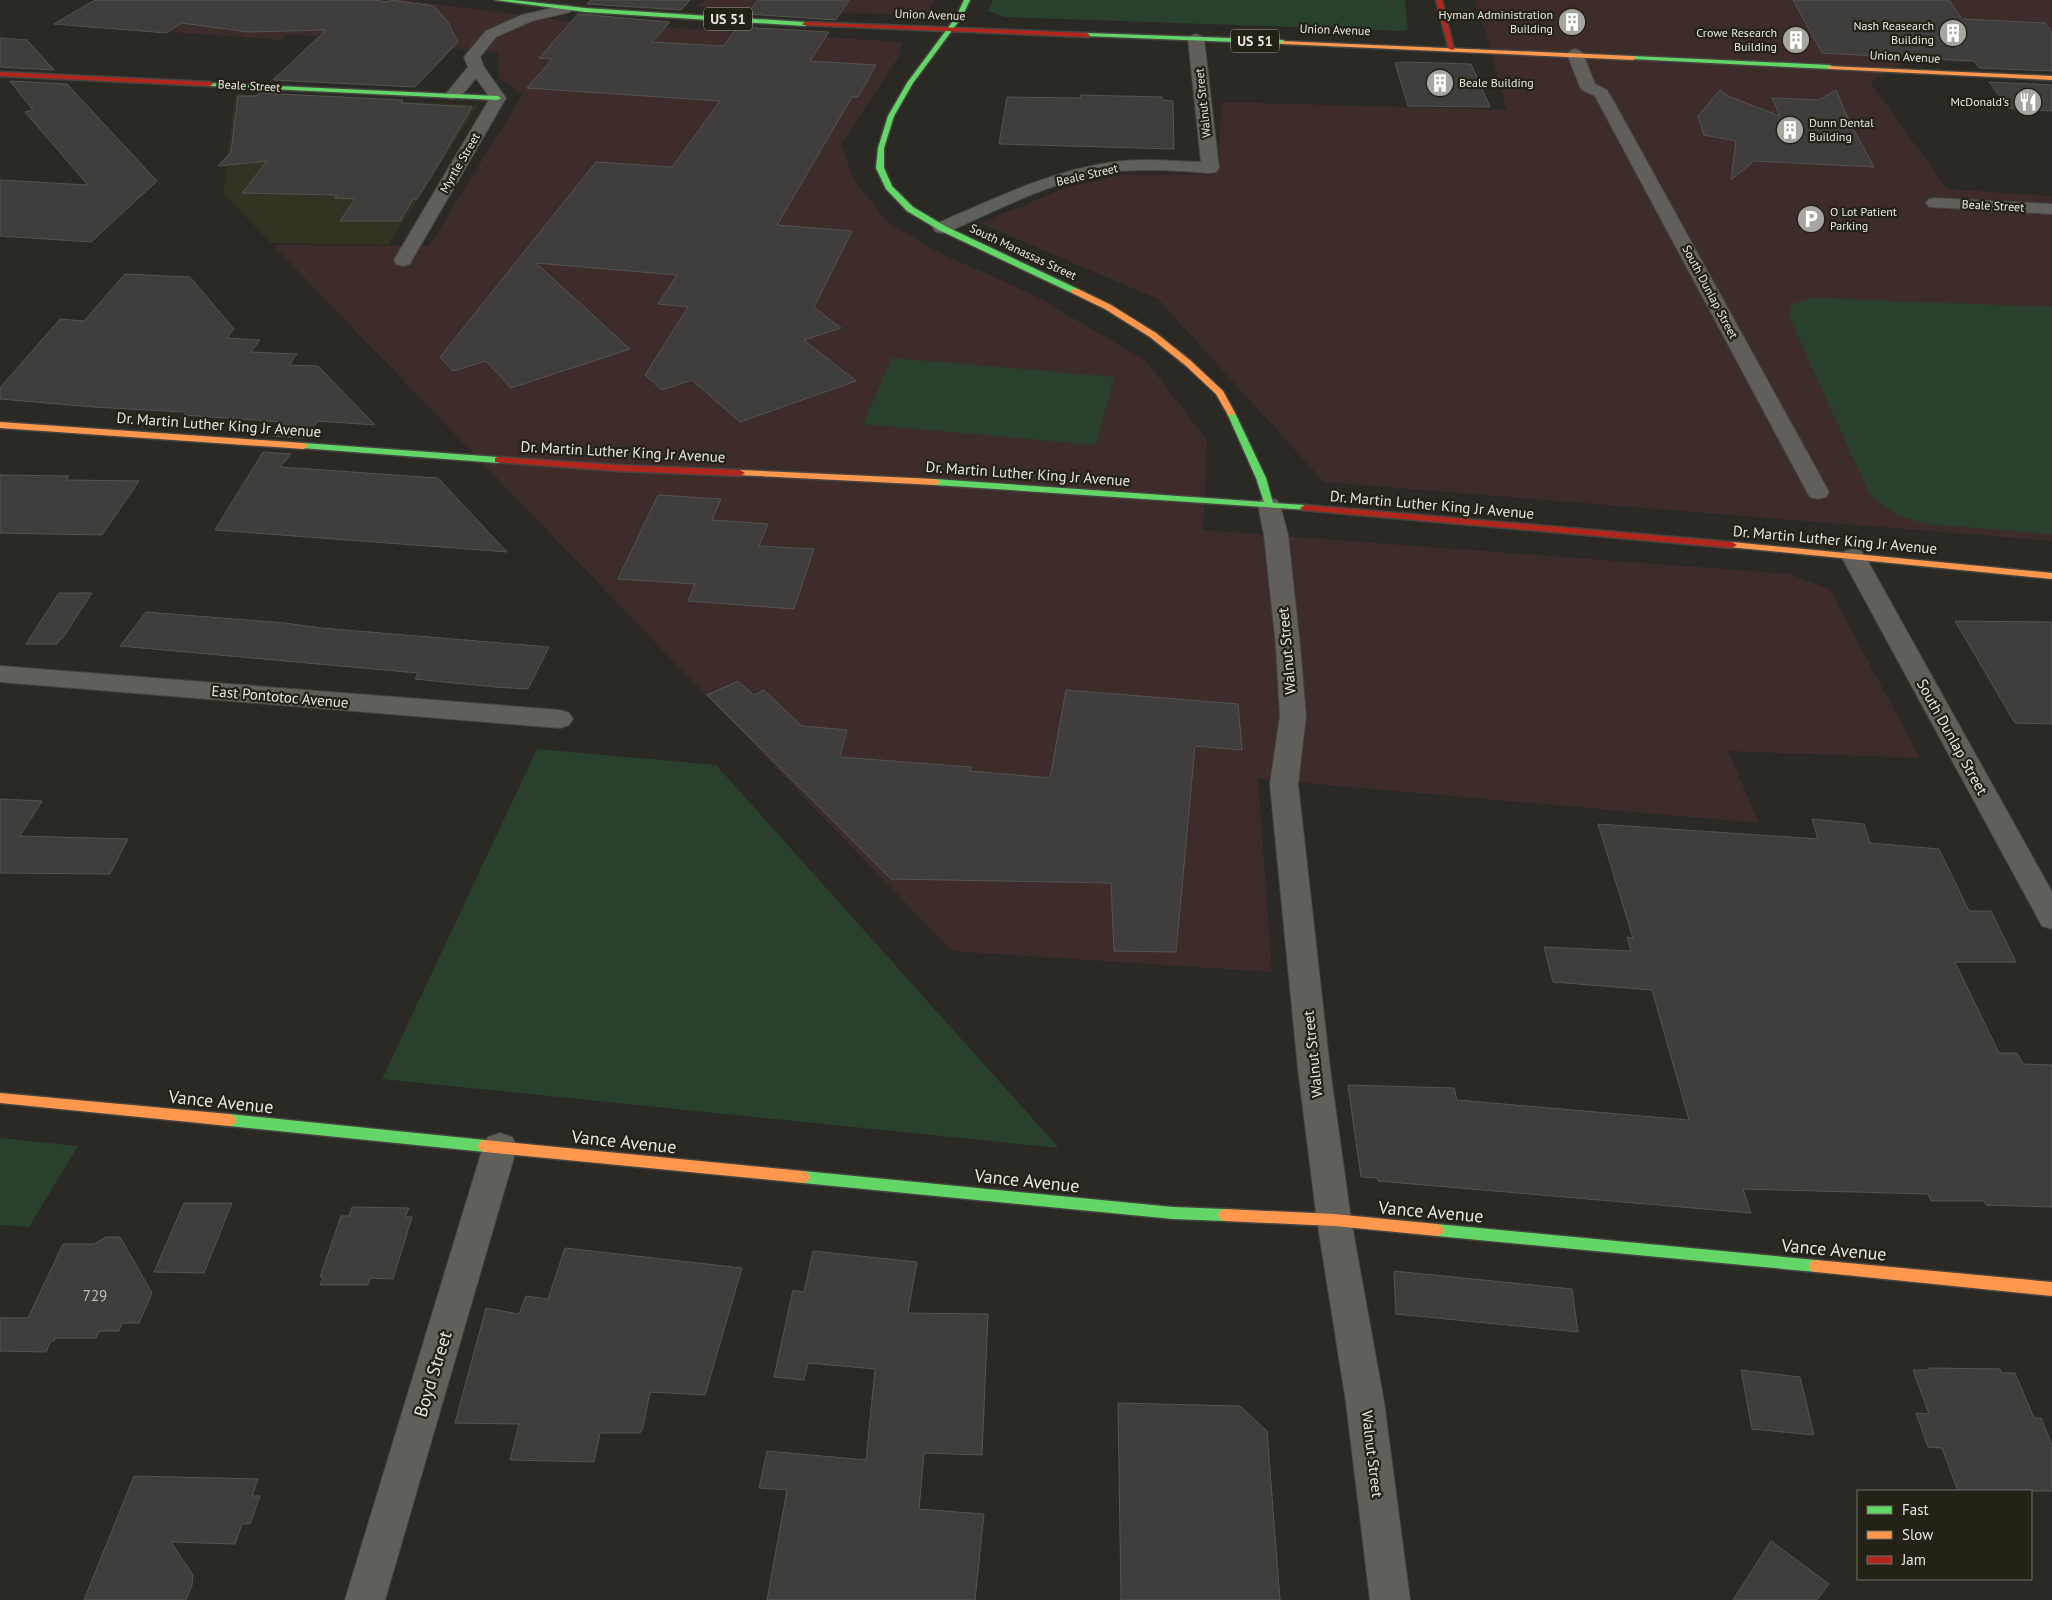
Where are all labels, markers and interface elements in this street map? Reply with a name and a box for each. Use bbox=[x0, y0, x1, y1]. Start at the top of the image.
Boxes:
street label: Union Avenue bbox=[894, 6, 966, 23]
place label: Hyman Administration Building bbox=[1439, 7, 1553, 36]
building icon: Hyman Administration Building bbox=[1557, 7, 1587, 37]
road number: US 51 bbox=[704, 8, 752, 30]
place label: Nash Reasearch Building bbox=[1853, 18, 1934, 47]
building icon: Nash Reasearch Building bbox=[1938, 18, 1968, 48]
street label: Union Avenue bbox=[1299, 21, 1371, 38]
place label: Crowe Research Building bbox=[1696, 25, 1777, 54]
building icon: Crowe Research Building bbox=[1781, 25, 1811, 55]
road number: US 51 bbox=[1231, 29, 1279, 52]
street label: Union Avenue bbox=[1869, 47, 1941, 66]
street label: Walnut Street bbox=[1191, 68, 1214, 139]
building icon: Beale Building bbox=[1425, 68, 1455, 98]
place label: Beale Building bbox=[1459, 75, 1534, 90]
street label: Beale Street bbox=[217, 76, 281, 95]
restaurant icon: McDonald's bbox=[2013, 87, 2043, 117]
place label: McDonald's bbox=[1950, 94, 2009, 109]
building icon: Dunn Dental Building bbox=[1775, 115, 1805, 145]
place label: Dunn Dental Building bbox=[1809, 115, 1874, 144]
street label: Myrtle Street bbox=[436, 130, 483, 196]
street label: Beale Street bbox=[1055, 160, 1119, 189]
street label: Beale Street bbox=[1961, 196, 2025, 215]
parking icon: O Lot Patient Parking bbox=[1796, 204, 1826, 234]
place label: O Lot Patient Parking bbox=[1830, 204, 1897, 233]
street label: South Manassas Street bbox=[967, 220, 1079, 283]
street label: South Dunlap Street bbox=[1679, 242, 1741, 341]
street label: Dr. Martin Luther King Jr Avenue bbox=[116, 408, 322, 441]
street label: Dr. Martin Luther King Jr Avenue bbox=[520, 437, 726, 466]
street label: Dr. Martin Luther King Jr Avenue bbox=[925, 457, 1131, 490]
street label: Dr. Martin Luther King Jr Avenue bbox=[1329, 486, 1535, 523]
street label: Dr. Martin Luther King Jr Avenue bbox=[1732, 521, 1938, 558]
street label: Walnut Street bbox=[1273, 607, 1300, 695]
street label: South Dunlap Street bbox=[1913, 675, 1992, 798]
street label: East Pontotoc Avenue bbox=[211, 681, 349, 712]
street label: Walnut Street bbox=[1298, 1010, 1327, 1098]
street label: Vance Avenue bbox=[166, 1084, 275, 1118]
street label: Vance Avenue bbox=[569, 1124, 678, 1158]
street label: Vance Avenue bbox=[972, 1163, 1081, 1197]
street label: Vance Avenue bbox=[1377, 1195, 1485, 1228]
street label: Vance Avenue bbox=[1780, 1233, 1888, 1266]
house number: 729 bbox=[83, 1286, 107, 1305]
street label: Boyd Street bbox=[409, 1328, 457, 1420]
street label: Walnut Street bbox=[1358, 1409, 1387, 1498]
legend bbox=[1857, 1490, 2032, 1580]
text: Fast bbox=[1902, 1500, 1929, 1519]
text: Slow bbox=[1902, 1525, 1933, 1544]
text: Jam bbox=[1901, 1550, 1926, 1569]

